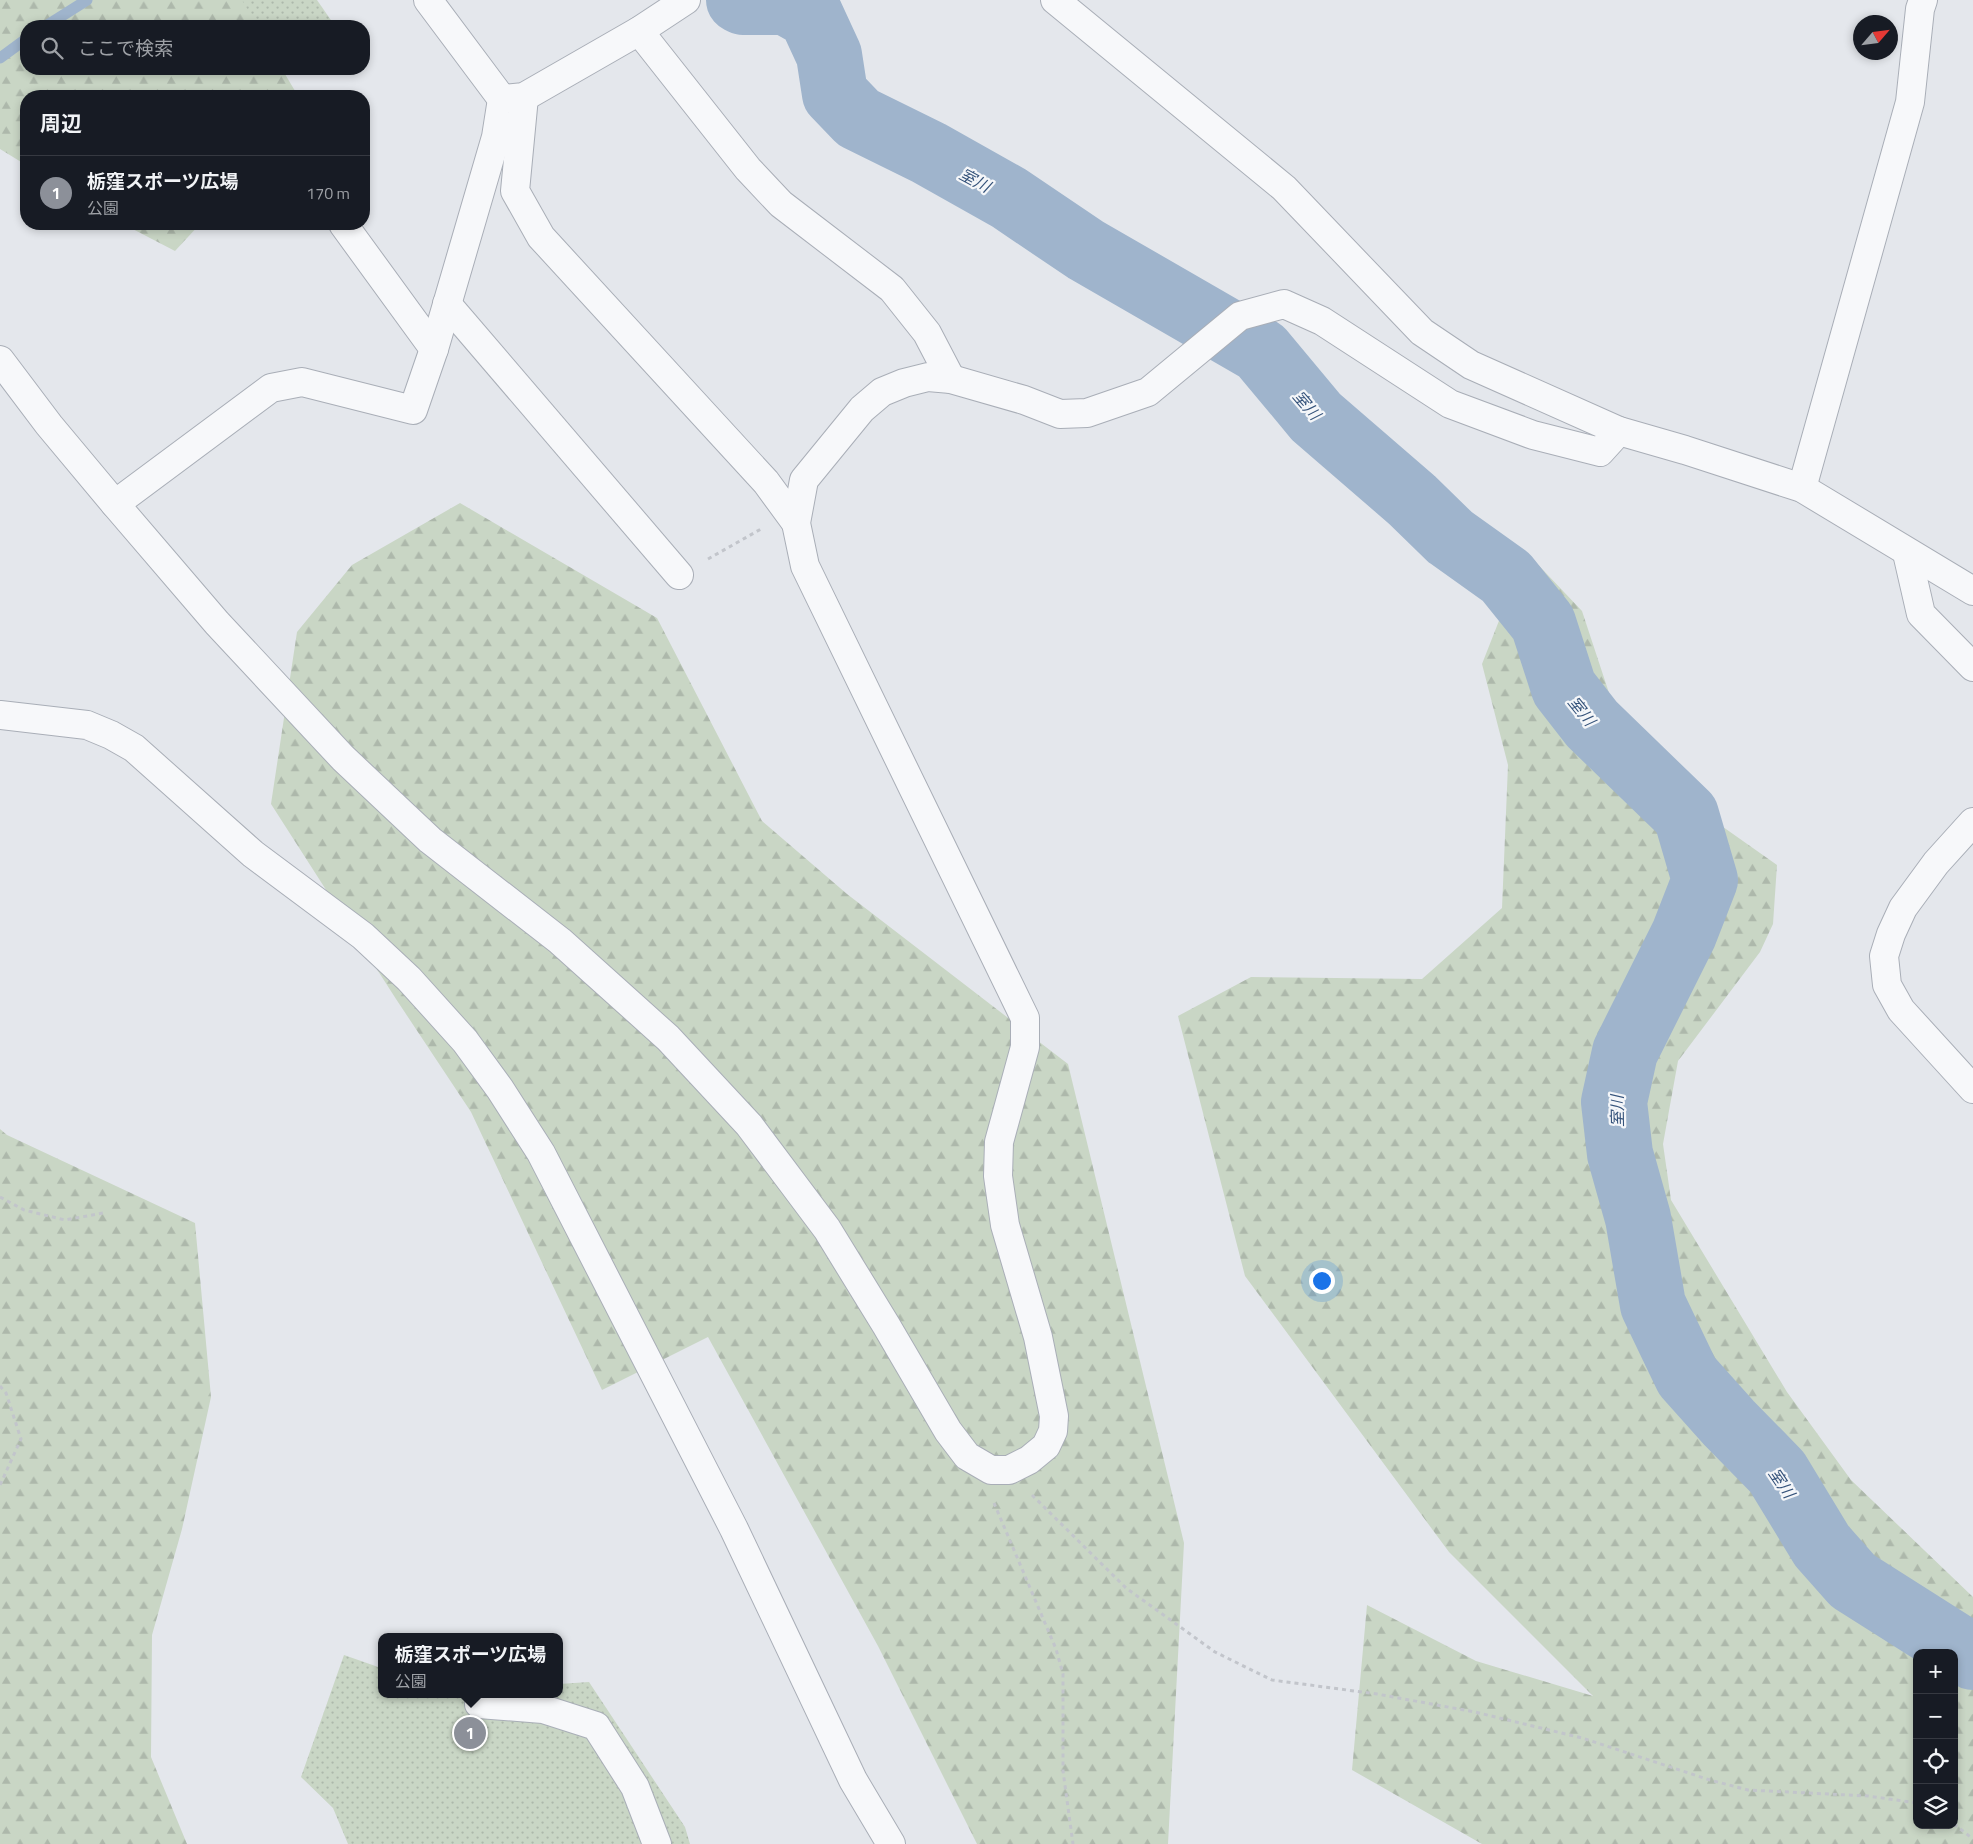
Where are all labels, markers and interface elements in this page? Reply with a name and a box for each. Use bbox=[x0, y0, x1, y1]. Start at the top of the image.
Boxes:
north arrow bbox=[1853, 15, 1898, 60]
search box bbox=[20, 20, 370, 75]
text: ここで検索 bbox=[78, 33, 173, 62]
icon: search bbox=[38, 34, 66, 62]
text: 周辺 bbox=[40, 107, 82, 139]
water label: 室川 bbox=[955, 162, 997, 199]
text: 栃窪スポーツ広場 bbox=[87, 166, 239, 195]
text: 1 bbox=[52, 181, 60, 205]
text: 170 m bbox=[306, 181, 350, 205]
text: 公園 bbox=[87, 196, 119, 220]
water label: 室川 bbox=[1287, 385, 1328, 426]
water label: 室川 bbox=[1563, 691, 1603, 733]
water label: 室川 bbox=[1605, 1093, 1629, 1127]
your location bbox=[1309, 1268, 1335, 1294]
water label: 室川 bbox=[1763, 1463, 1802, 1505]
popup bbox=[378, 1633, 563, 1698]
text: 栃窪スポーツ広場 bbox=[395, 1639, 546, 1668]
map controls bbox=[1913, 1649, 1958, 1829]
button: + bbox=[1913, 1649, 1958, 1694]
text: 公園 bbox=[395, 1669, 427, 1693]
button: − bbox=[1913, 1694, 1958, 1739]
pin: 1 bbox=[454, 1714, 486, 1752]
button: locate bbox=[1913, 1739, 1958, 1784]
button: layers bbox=[1913, 1784, 1958, 1829]

